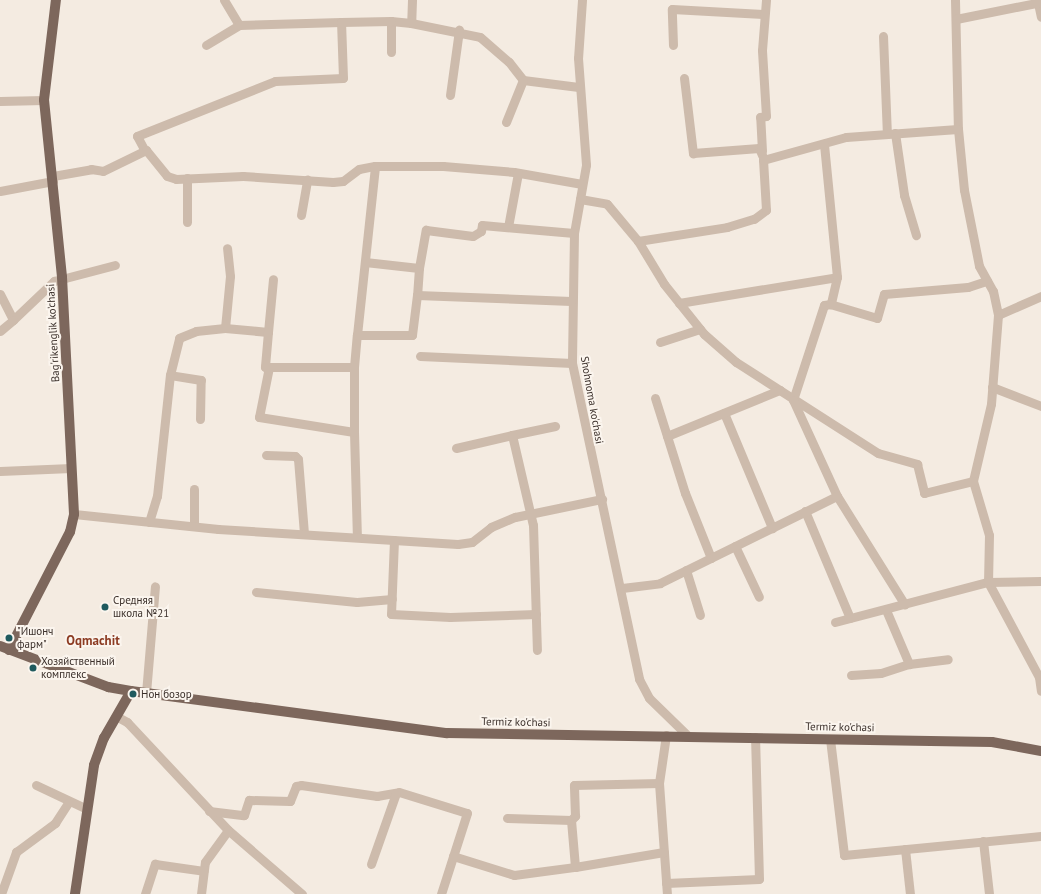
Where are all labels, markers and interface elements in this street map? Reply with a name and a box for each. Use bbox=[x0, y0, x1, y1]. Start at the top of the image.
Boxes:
street label: Bag'rikenglik ko'chasi bbox=[44, 283, 62, 383]
street label: Shohnoma ko'chasi bbox=[578, 355, 606, 445]
place label: Средняя школа №21 bbox=[113, 594, 169, 620]
marker: Средняя школа №21 bbox=[100, 602, 110, 612]
place label: "Ишонч фарм" bbox=[17, 625, 53, 651]
marker: "Ишонч фарм" bbox=[4, 633, 14, 643]
district label: Oqmachit bbox=[66, 633, 120, 649]
place label: Хозяйственный комплекс bbox=[41, 655, 115, 681]
marker: Хозяйственный комплекс bbox=[28, 663, 38, 673]
place label: Нон бозор bbox=[141, 687, 192, 701]
marker: Нон бозор bbox=[128, 689, 138, 699]
street label: Termiz ko'chasi bbox=[481, 715, 551, 729]
street label: Termiz ko'chasi bbox=[805, 720, 875, 734]

